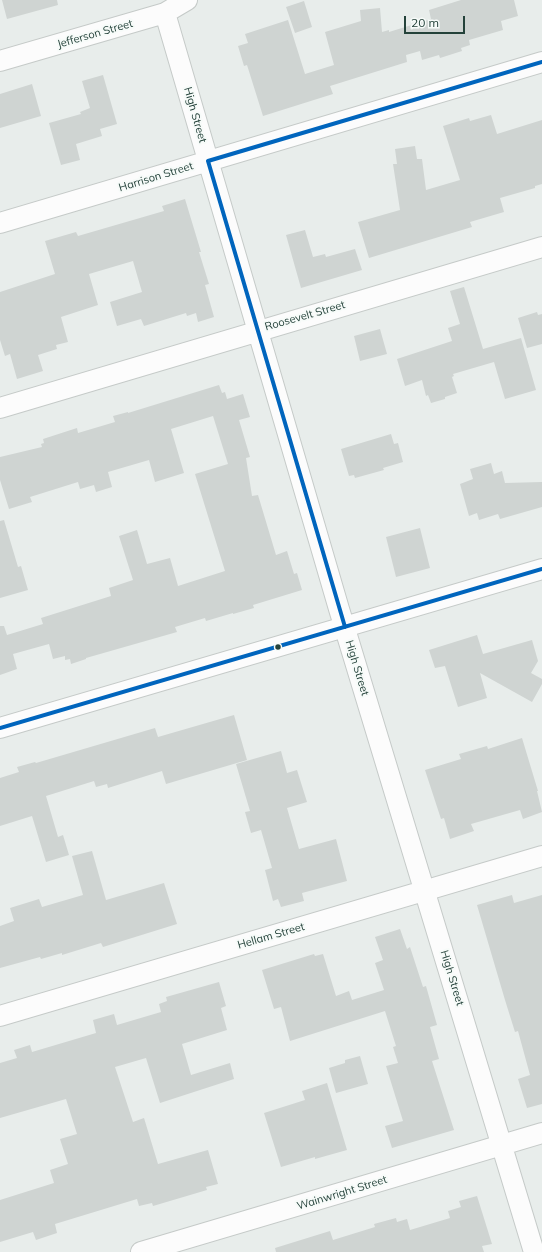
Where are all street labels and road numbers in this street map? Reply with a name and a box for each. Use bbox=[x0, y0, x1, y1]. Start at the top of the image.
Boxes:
street label: Jefferson Street bbox=[56, 17, 134, 51]
street label: High Street bbox=[181, 86, 209, 144]
street label: Harrison Street bbox=[117, 159, 195, 195]
street label: Roosevelt Street bbox=[263, 298, 347, 334]
street label: High Street bbox=[342, 639, 372, 697]
street label: Hellam Street bbox=[236, 920, 306, 952]
street label: High Street bbox=[437, 949, 467, 1007]
street label: Wainwright Street bbox=[295, 1173, 389, 1213]

